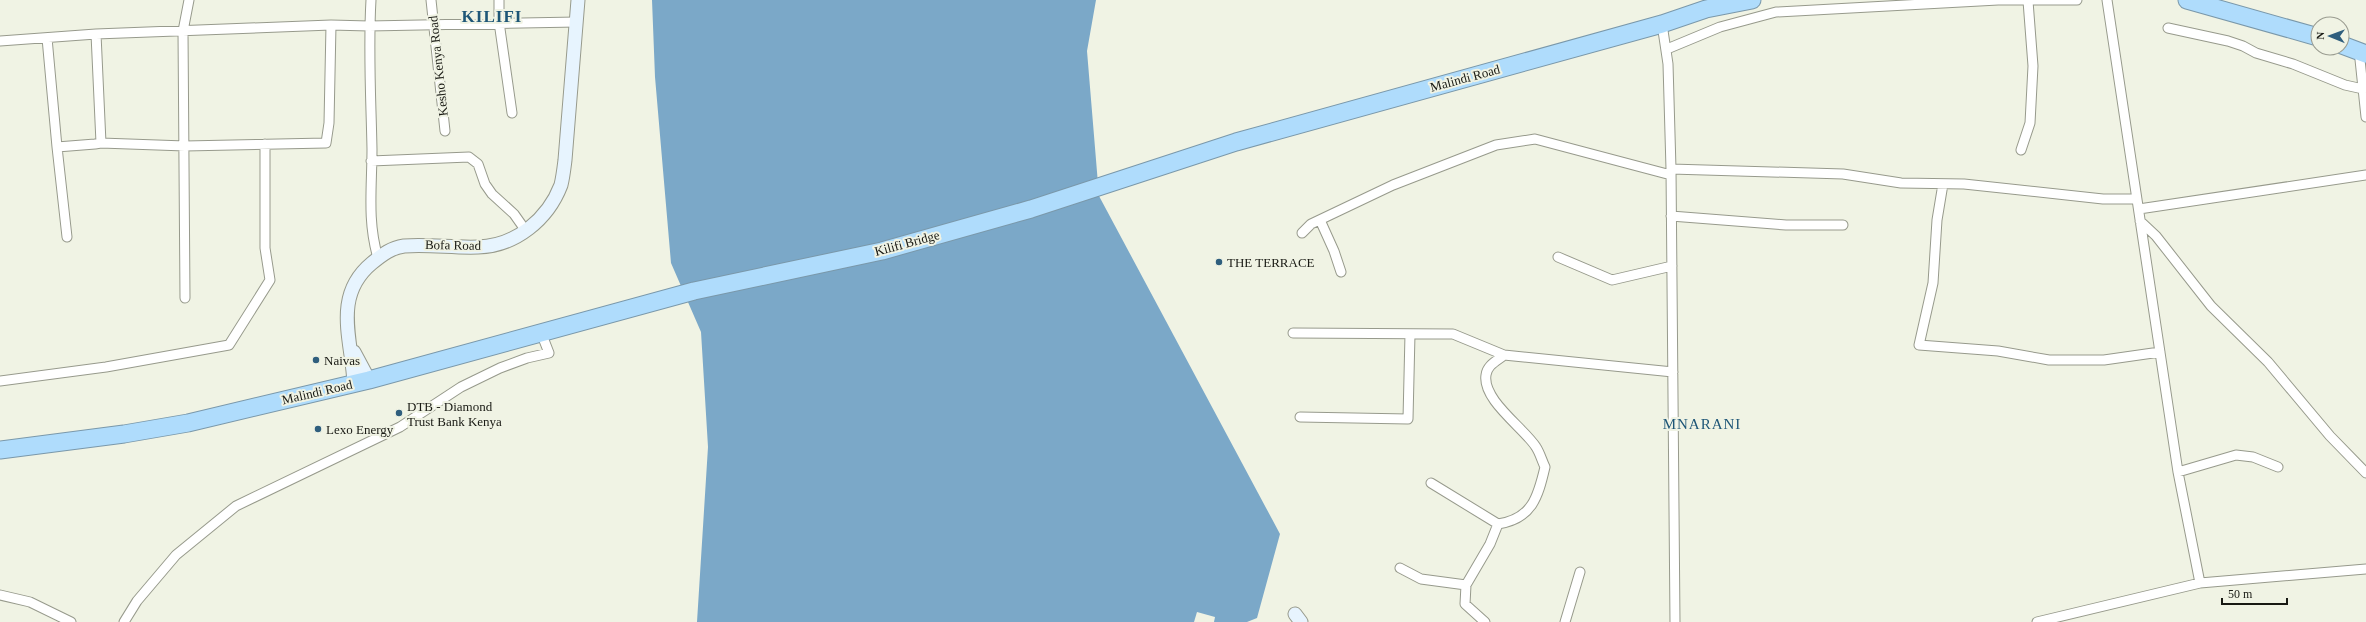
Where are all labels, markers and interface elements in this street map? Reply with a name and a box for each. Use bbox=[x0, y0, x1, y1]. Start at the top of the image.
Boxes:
district label: KILIFI bbox=[462, 7, 522, 26]
street label: Kesho Kenya Road bbox=[425, 14, 451, 117]
north arrow bbox=[2310, 16, 2350, 56]
text: N bbox=[2314, 32, 2326, 40]
street label: Malindi Road bbox=[1428, 61, 1502, 95]
street label: Kilifi Bridge bbox=[873, 227, 941, 259]
street label: Bofa Road bbox=[425, 237, 482, 253]
place label: THE TERRACE bbox=[1227, 255, 1315, 270]
marker: THE TERRACE bbox=[1214, 257, 1224, 267]
place label: Naivas bbox=[324, 353, 360, 368]
marker: Naivas bbox=[311, 355, 321, 365]
street label: Malindi Road bbox=[280, 376, 354, 407]
place label: DTB - Diamond Trust Bank Kenya bbox=[407, 399, 502, 429]
marker: DTB - Diamond Trust Bank Kenya bbox=[394, 408, 404, 418]
district label: MNARANI bbox=[1663, 416, 1741, 432]
place label: Lexo Energy bbox=[326, 422, 394, 437]
marker: Lexo Energy bbox=[313, 424, 323, 434]
scale bar bbox=[2222, 580, 2287, 606]
text: 50 m bbox=[2228, 587, 2253, 601]

